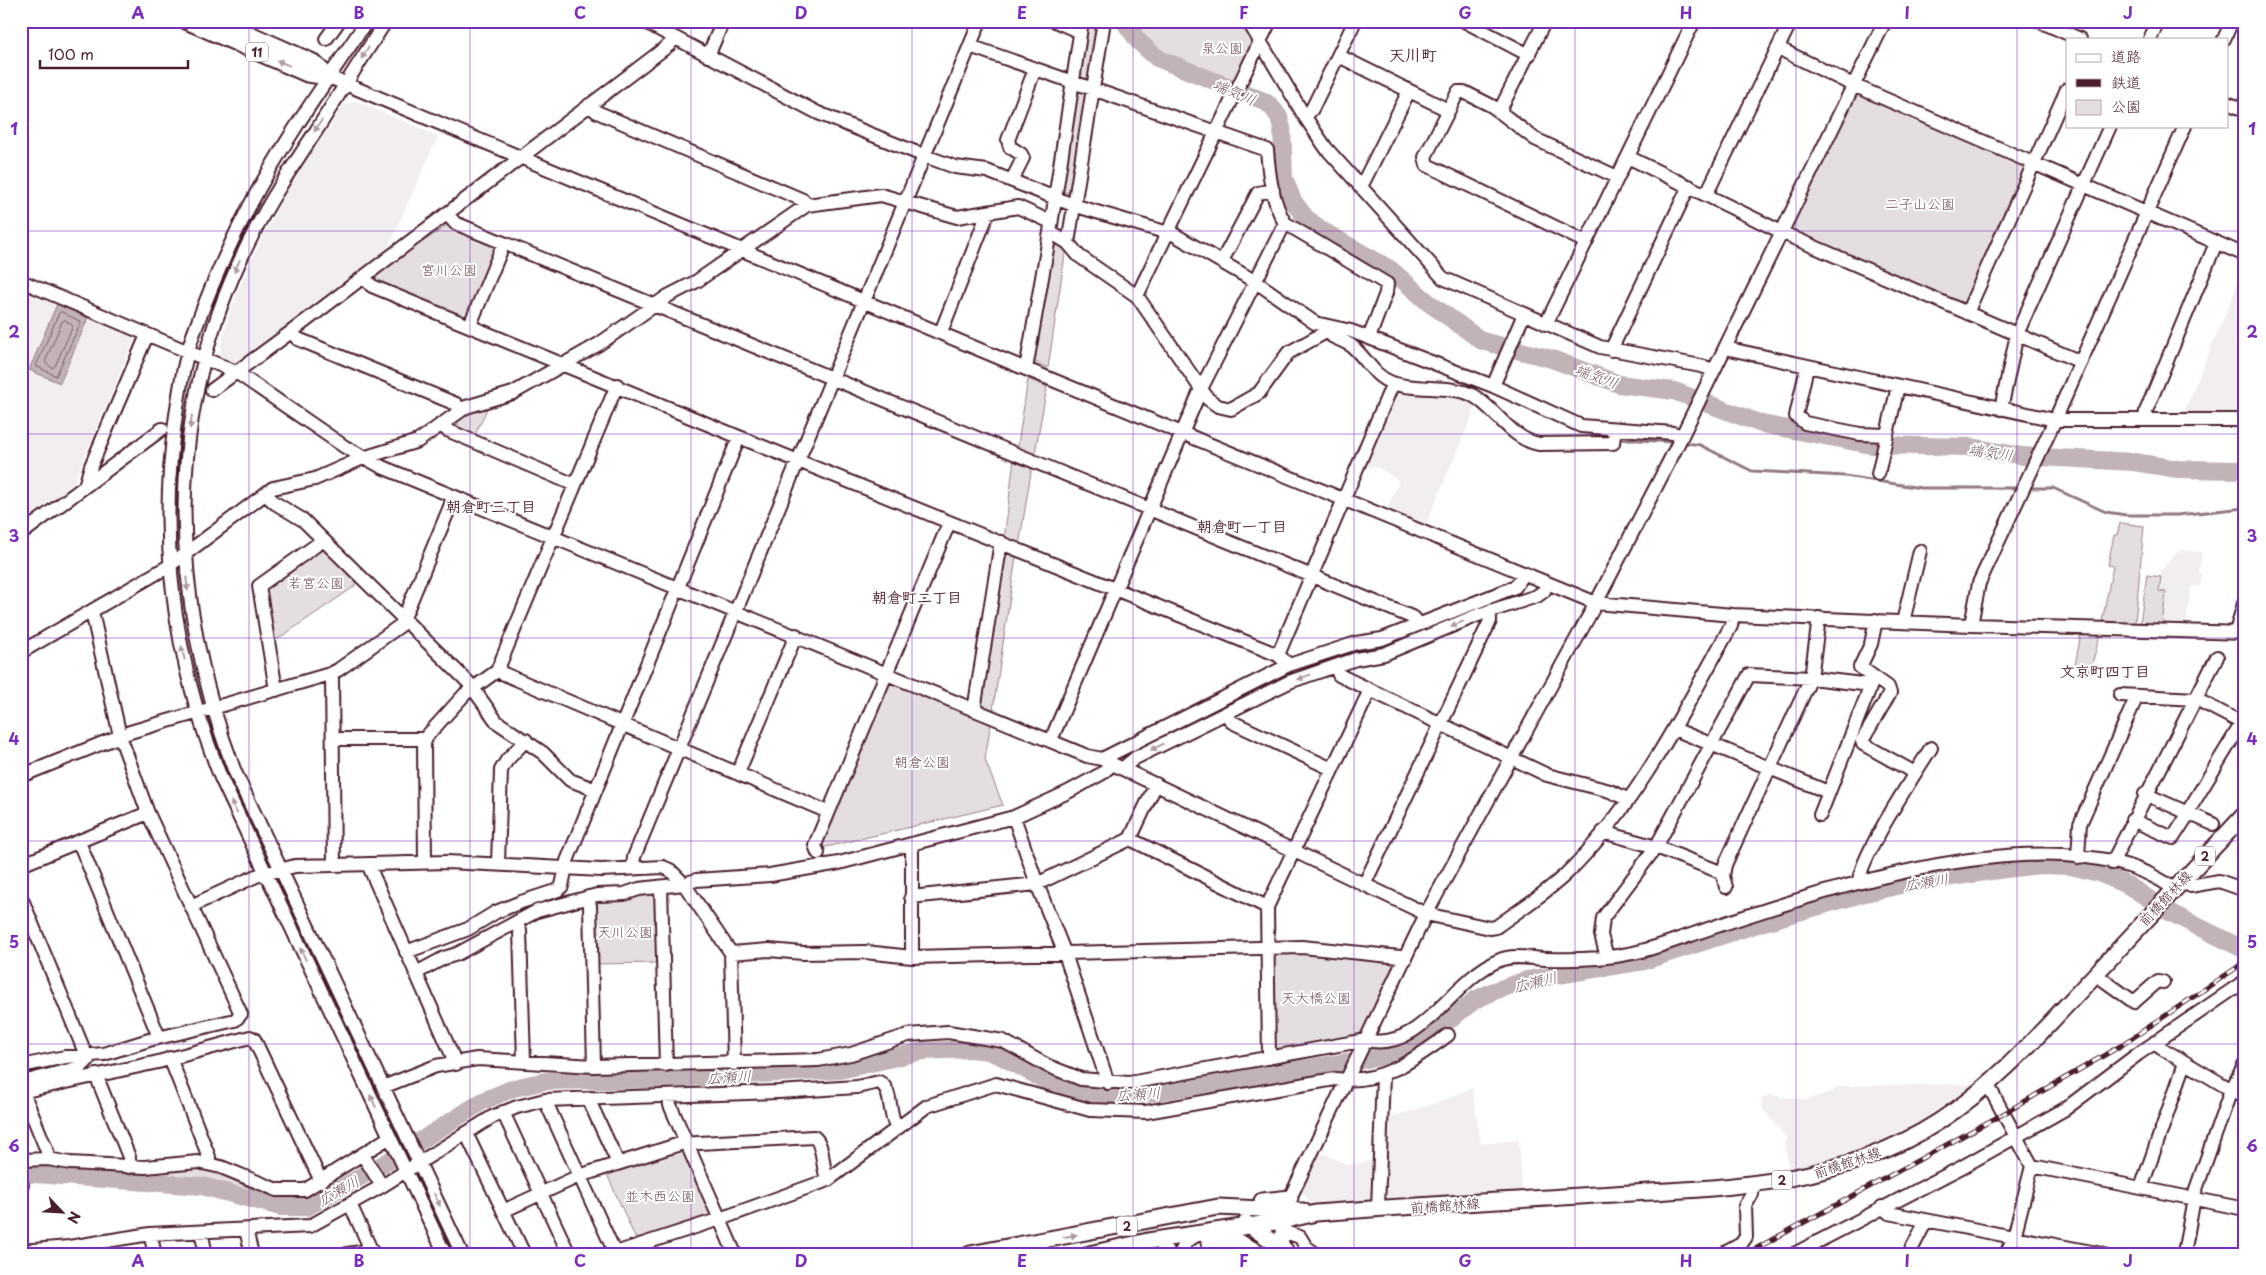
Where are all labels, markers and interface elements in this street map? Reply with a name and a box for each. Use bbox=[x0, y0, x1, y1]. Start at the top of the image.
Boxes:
text: A bbox=[132, 0, 145, 24]
text: B bbox=[354, 0, 365, 24]
text: C bbox=[574, 0, 586, 24]
text: D bbox=[795, 0, 807, 24]
text: E bbox=[1017, 0, 1027, 24]
text: F bbox=[1239, 0, 1249, 24]
text: G bbox=[1458, 0, 1472, 24]
text: H bbox=[1680, 0, 1692, 24]
text: I bbox=[1904, 0, 1910, 24]
text: J bbox=[2123, 0, 2133, 24]
park label: 泉公園 bbox=[1201, 37, 1243, 58]
scale bar bbox=[40, 38, 188, 70]
legend bbox=[2066, 38, 2228, 128]
text: 100 m bbox=[48, 42, 94, 65]
road number: 11 bbox=[246, 42, 268, 62]
district label: 天川町 bbox=[1389, 42, 1437, 66]
text: 道路 bbox=[2111, 44, 2141, 67]
one-way arrow bbox=[360, 46, 370, 60]
one-way arrow bbox=[276, 59, 290, 67]
text: 鉄道 bbox=[2111, 70, 2141, 93]
water label: 端気川 bbox=[1210, 72, 1260, 110]
text: 公園 bbox=[2111, 94, 2141, 117]
text: 1 bbox=[10, 116, 18, 140]
text: 1 bbox=[2248, 116, 2256, 140]
one-way arrow bbox=[314, 119, 323, 133]
park label: 二子山公園 bbox=[1885, 193, 1955, 214]
one-way arrow bbox=[233, 259, 241, 273]
park label: 宮川公園 bbox=[421, 259, 477, 280]
text: 2 bbox=[8, 319, 20, 343]
text: 2 bbox=[2246, 319, 2258, 343]
water label: 端気川 bbox=[1572, 356, 1622, 394]
one-way arrow bbox=[186, 414, 194, 430]
water label: 端気川 bbox=[1967, 436, 2015, 466]
district label: 朝倉町三丁目 bbox=[446, 494, 536, 517]
district label: 朝倉町一丁目 bbox=[1197, 514, 1287, 537]
text: 3 bbox=[9, 523, 19, 547]
text: 3 bbox=[2247, 523, 2257, 547]
park label: 若宮公園 bbox=[288, 572, 344, 593]
one-way arrow bbox=[183, 576, 191, 592]
district label: 朝倉町二丁目 bbox=[872, 585, 962, 608]
one-way arrow bbox=[1449, 620, 1464, 628]
one-way arrow bbox=[179, 646, 187, 661]
district label: 文京町四丁目 bbox=[2060, 659, 2150, 682]
one-way arrow bbox=[1296, 674, 1311, 681]
text: 4 bbox=[9, 726, 20, 750]
text: 4 bbox=[2247, 726, 2258, 750]
one-way arrow bbox=[1150, 743, 1164, 751]
park label: 朝倉公園 bbox=[894, 751, 950, 772]
one-way arrow bbox=[230, 800, 238, 814]
road number: 2 bbox=[2195, 846, 2215, 866]
street label: 前橋館林線 bbox=[2133, 865, 2197, 931]
water label: 広瀬川 bbox=[1902, 866, 1950, 896]
park label: 天川公園 bbox=[597, 921, 653, 942]
text: 5 bbox=[9, 929, 19, 953]
text: 5 bbox=[2247, 929, 2257, 953]
one-way arrow bbox=[299, 947, 307, 961]
water label: 広瀬川 bbox=[1510, 964, 1560, 998]
park label: 天大橋公園 bbox=[1281, 987, 1351, 1008]
water label: 広瀬川 bbox=[706, 1063, 752, 1089]
water label: 広瀬川 bbox=[1115, 1080, 1161, 1106]
one-way arrow bbox=[369, 1094, 377, 1108]
text: 6 bbox=[8, 1133, 20, 1157]
text: 6 bbox=[2246, 1133, 2258, 1157]
street label: 前橋館林線 bbox=[1810, 1141, 1884, 1183]
water label: 広瀬川 bbox=[313, 1169, 363, 1211]
road number: 2 bbox=[1772, 1170, 1792, 1190]
park label: 並木西公園 bbox=[625, 1185, 695, 1206]
north arrow bbox=[38, 1188, 88, 1238]
street label: 前橋館林線 bbox=[1409, 1192, 1481, 1218]
one-way arrow bbox=[433, 1193, 441, 1207]
text: N bbox=[62, 1208, 86, 1227]
road number: 2 bbox=[1117, 1216, 1137, 1236]
one-way arrow bbox=[1062, 1231, 1078, 1239]
text: A bbox=[132, 1248, 145, 1272]
text: B bbox=[354, 1248, 365, 1272]
text: C bbox=[574, 1248, 586, 1272]
text: D bbox=[795, 1248, 807, 1272]
text: E bbox=[1017, 1248, 1027, 1272]
text: F bbox=[1239, 1248, 1249, 1272]
text: G bbox=[1458, 1248, 1472, 1272]
text: H bbox=[1680, 1248, 1692, 1272]
text: I bbox=[1904, 1248, 1910, 1272]
text: J bbox=[2123, 1248, 2133, 1272]

